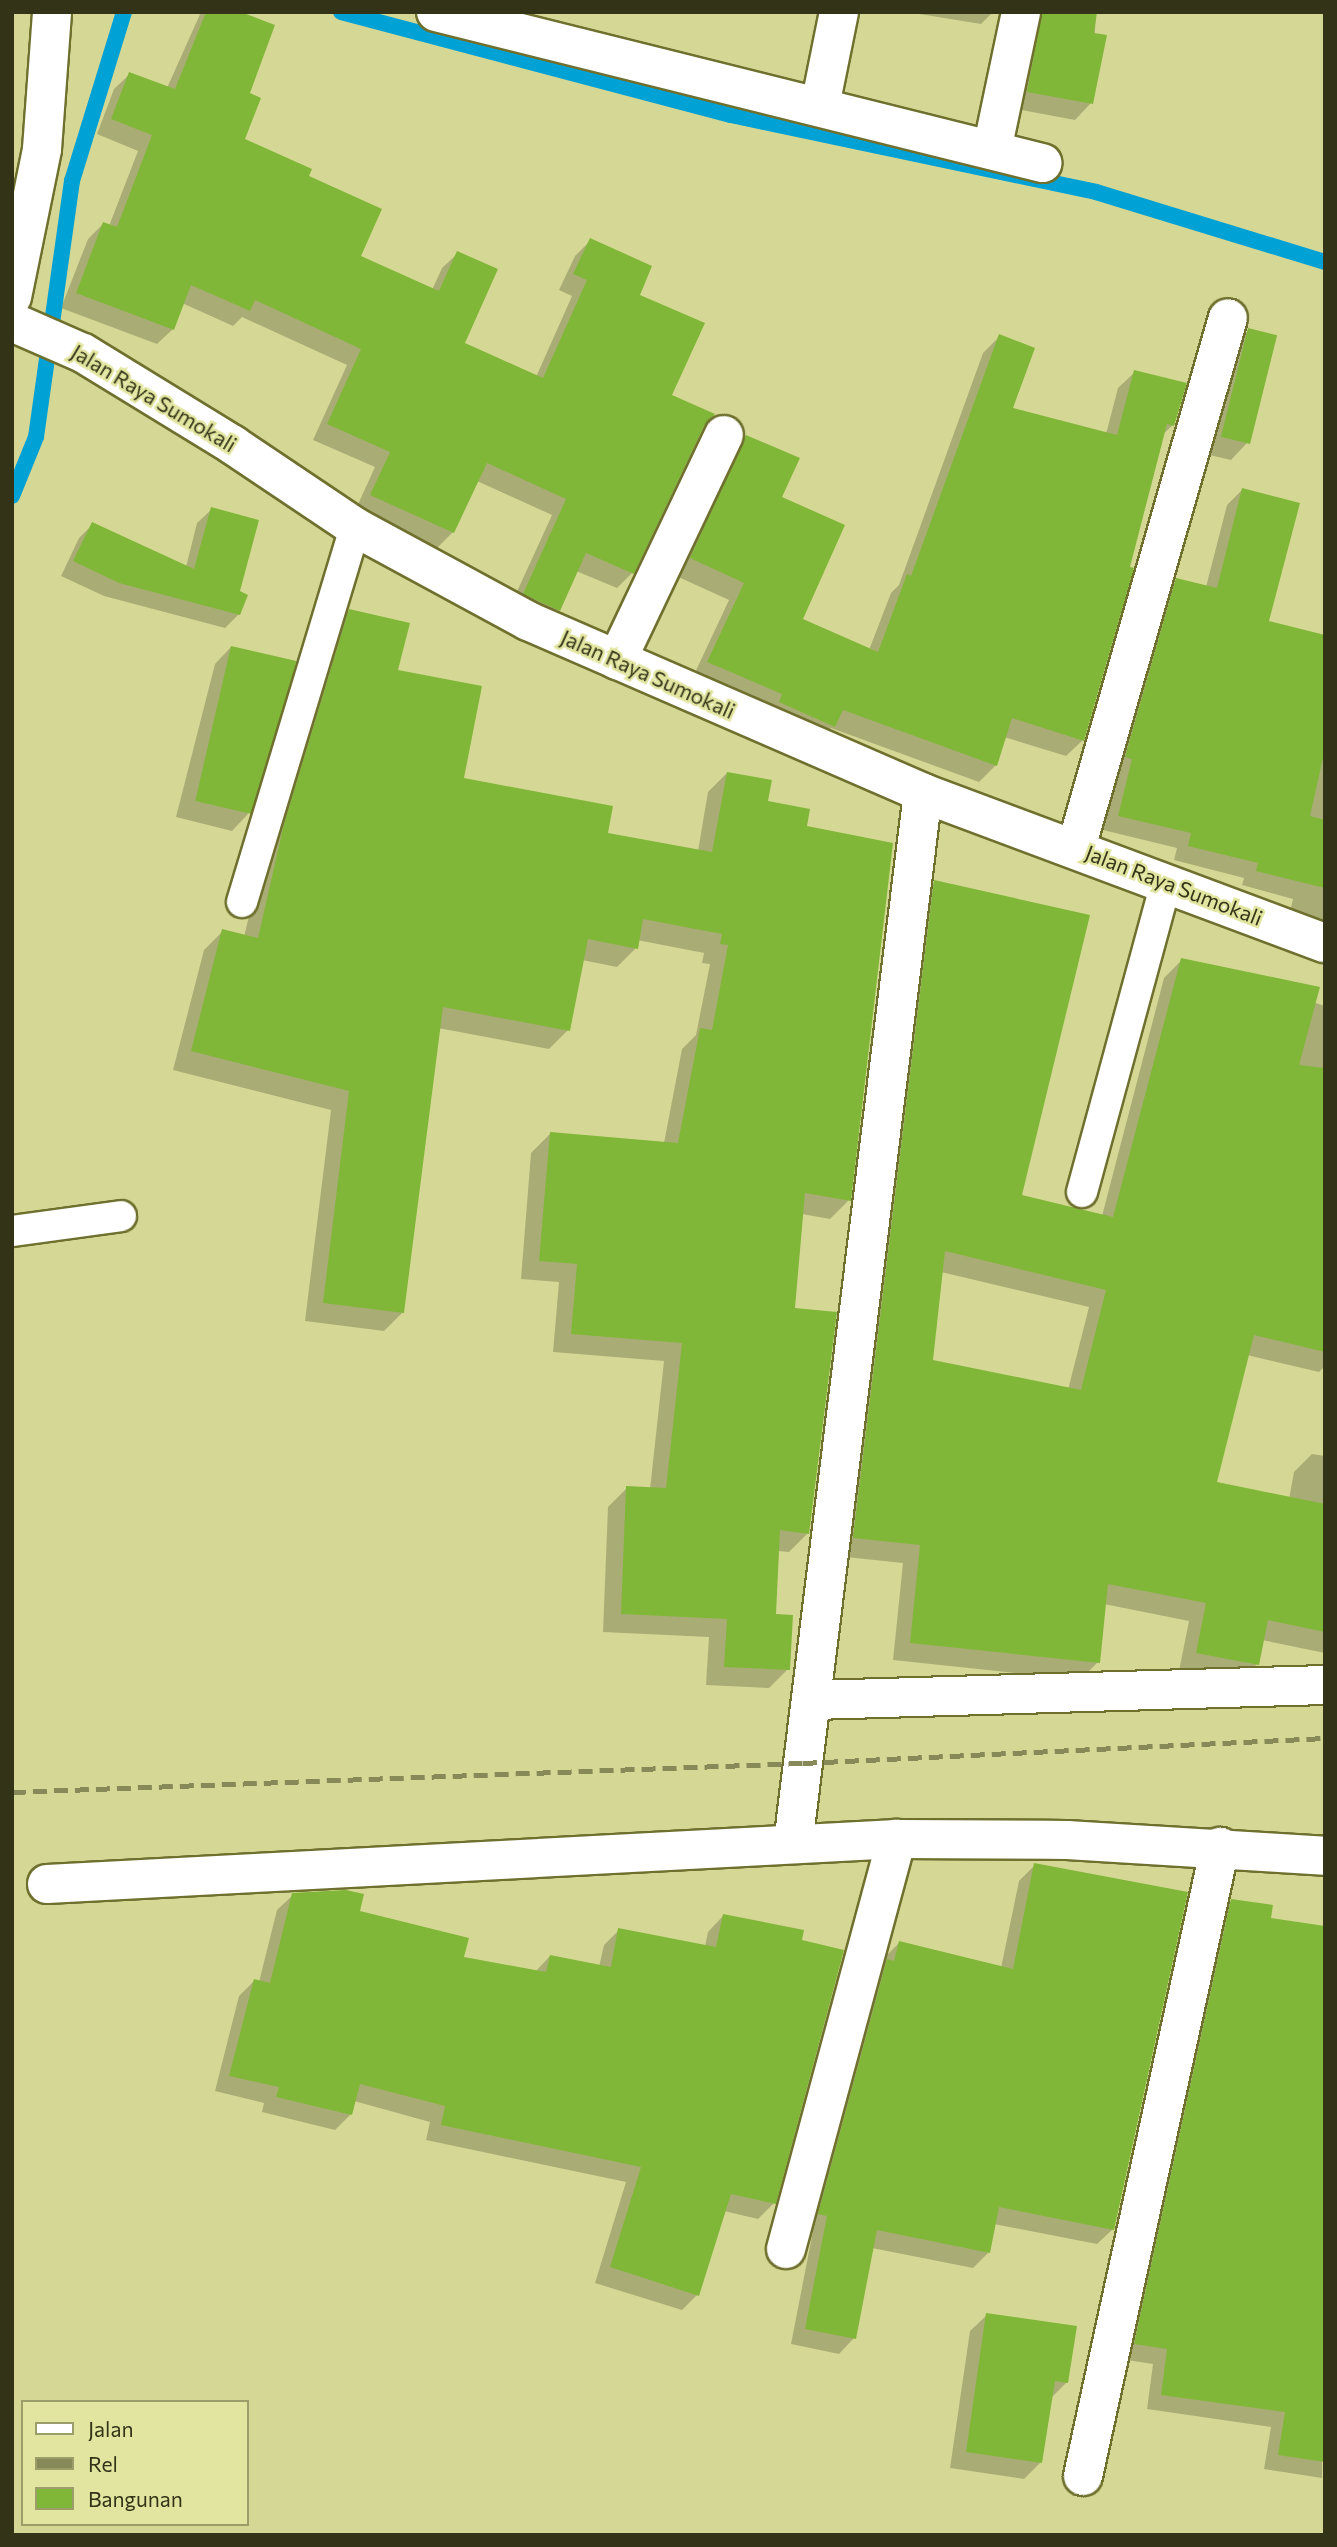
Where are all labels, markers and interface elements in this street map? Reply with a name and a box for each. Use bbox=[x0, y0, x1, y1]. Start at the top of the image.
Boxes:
street label: Jalan Raya Sumokali bbox=[67, 339, 241, 457]
street label: Jalan Raya Sumokali bbox=[557, 624, 739, 724]
street label: Jalan Raya Sumokali bbox=[1082, 840, 1266, 930]
legend bbox=[21, 2400, 248, 2526]
text: Jalan bbox=[88, 2416, 133, 2441]
text: Rel bbox=[88, 2451, 118, 2476]
text: Bangunan bbox=[88, 2486, 183, 2511]

